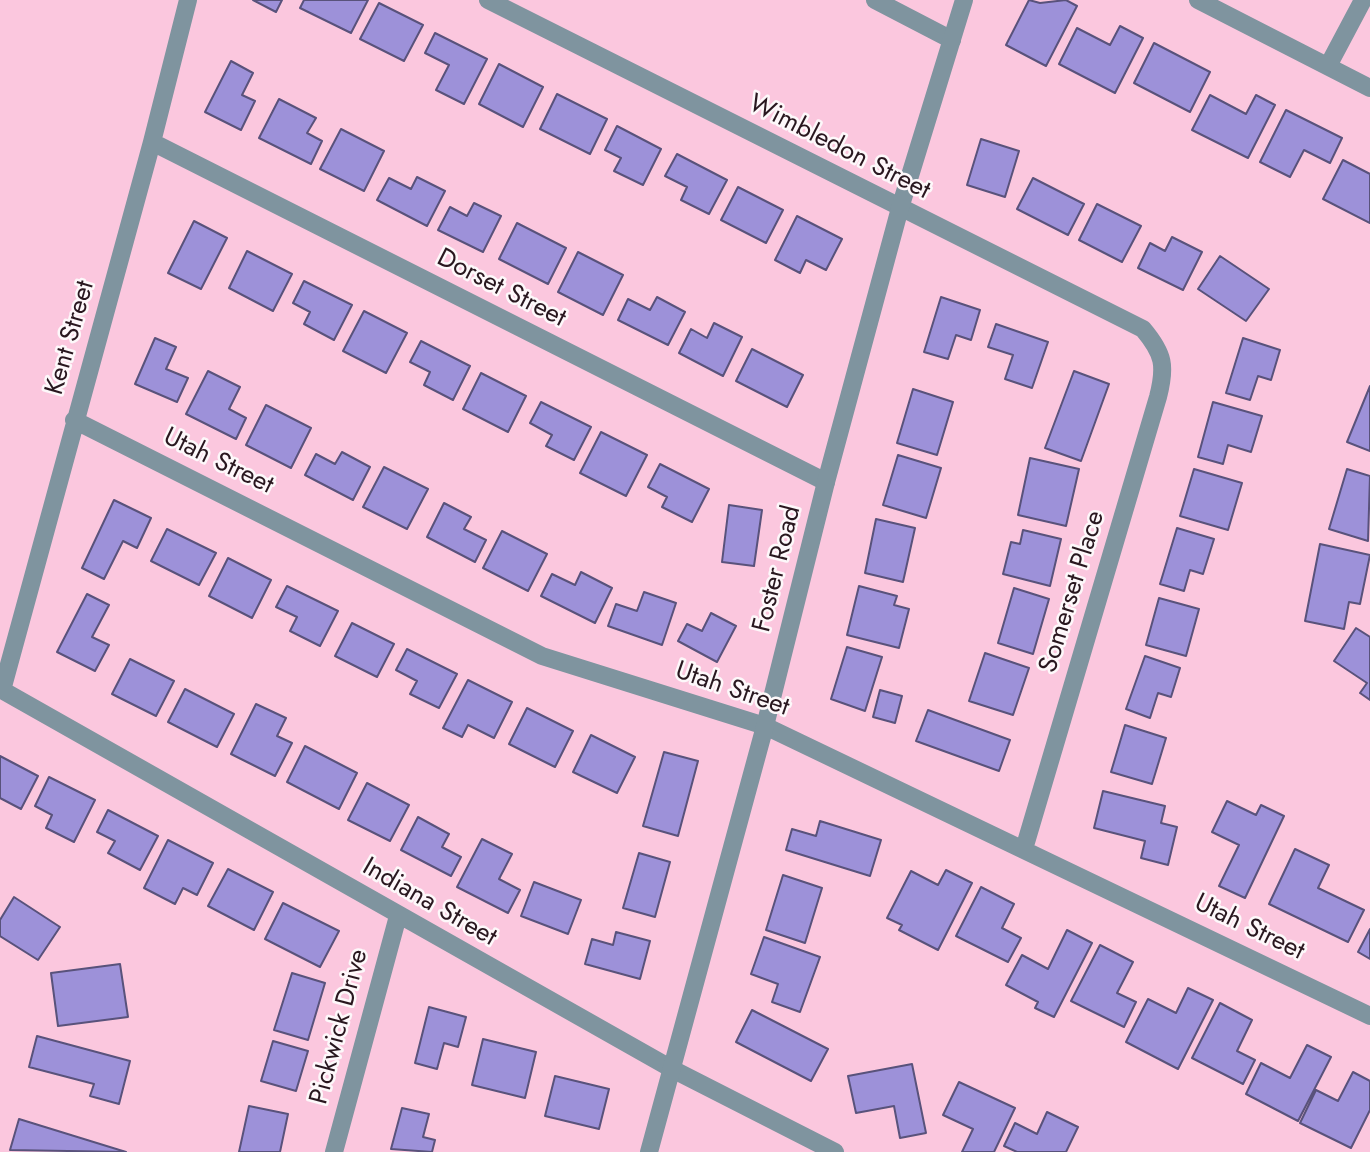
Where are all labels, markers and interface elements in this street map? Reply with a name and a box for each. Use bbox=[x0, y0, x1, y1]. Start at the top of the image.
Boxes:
street label: Wimbledon Street bbox=[743, 89, 935, 207]
street label: Dorset Street bbox=[431, 243, 571, 335]
street label: Kent Street bbox=[40, 277, 102, 399]
street label: Utah Street bbox=[158, 422, 278, 502]
street label: Foster Road bbox=[747, 502, 809, 636]
street label: Somerset Place bbox=[1034, 507, 1112, 677]
street label: Utah Street bbox=[671, 656, 793, 724]
street label: Indiana Street bbox=[356, 852, 502, 954]
street label: Utah Street bbox=[1189, 888, 1309, 968]
street label: Pickwick Drive bbox=[304, 946, 376, 1108]

